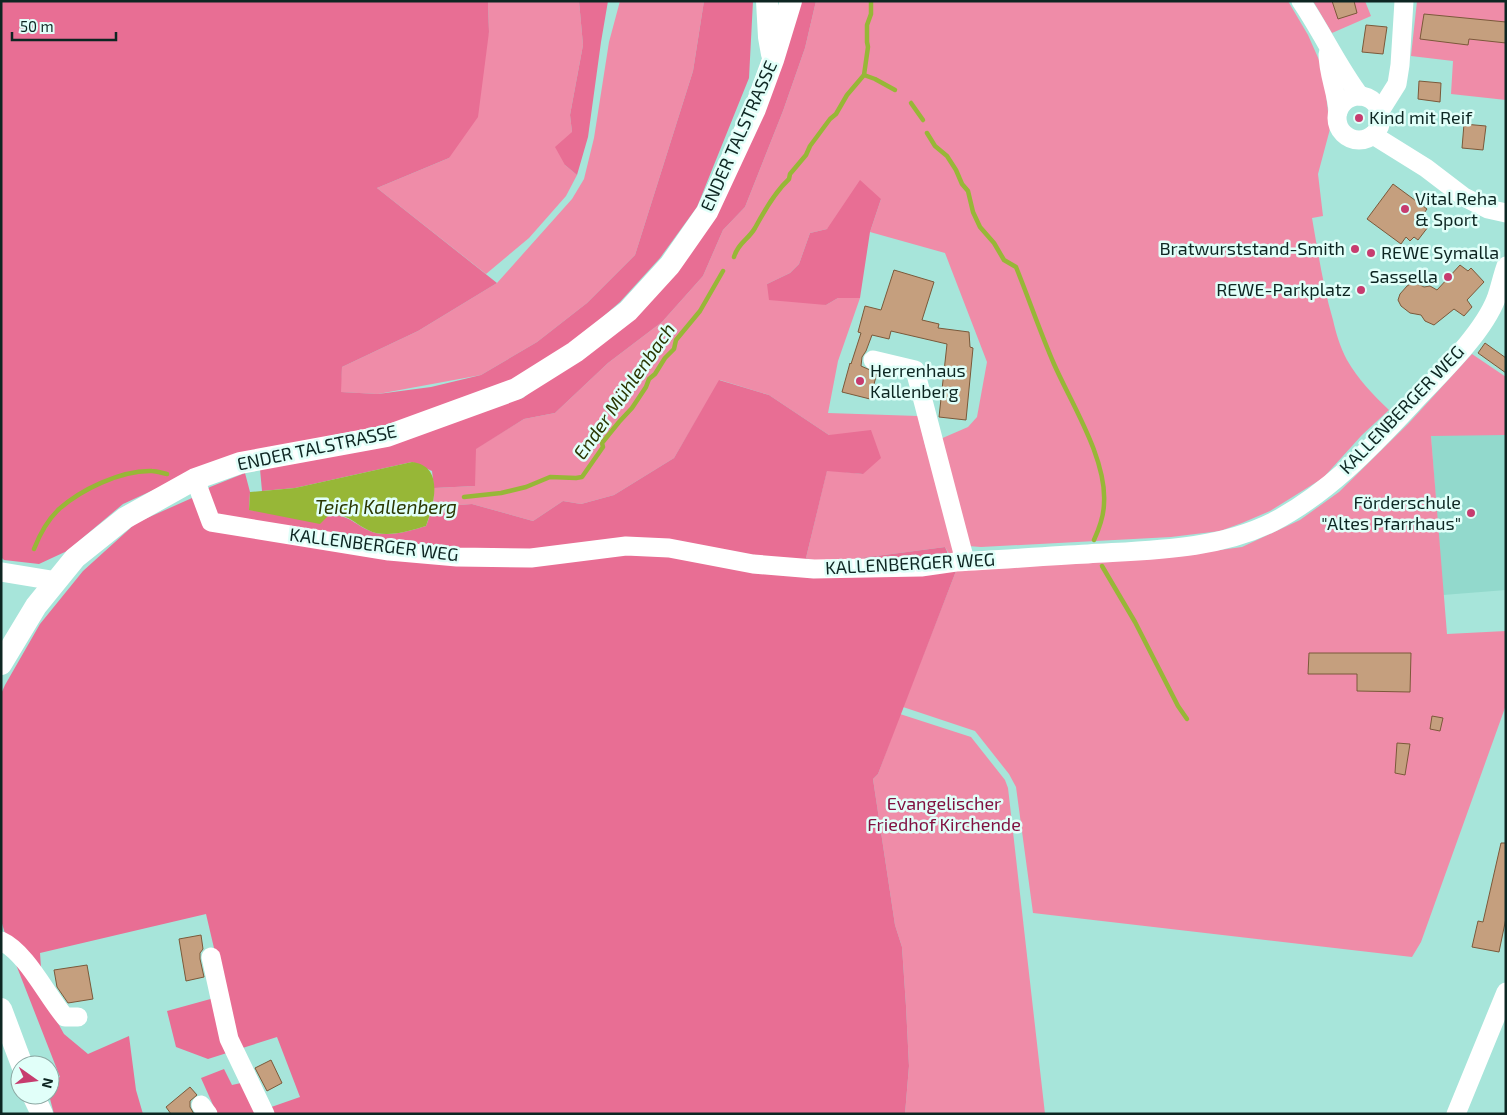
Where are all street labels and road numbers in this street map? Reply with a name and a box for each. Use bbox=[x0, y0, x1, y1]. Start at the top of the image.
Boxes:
street label: ENDER TALSTRASSE bbox=[695, 57, 781, 214]
street label: KALLENBERGER WEG bbox=[1334, 340, 1468, 478]
street label: ENDER TALSTRASSE bbox=[235, 419, 399, 475]
street label: KALLENBERGER WEG bbox=[288, 523, 460, 565]
street label: KALLENBERGER WEG bbox=[824, 548, 995, 578]

